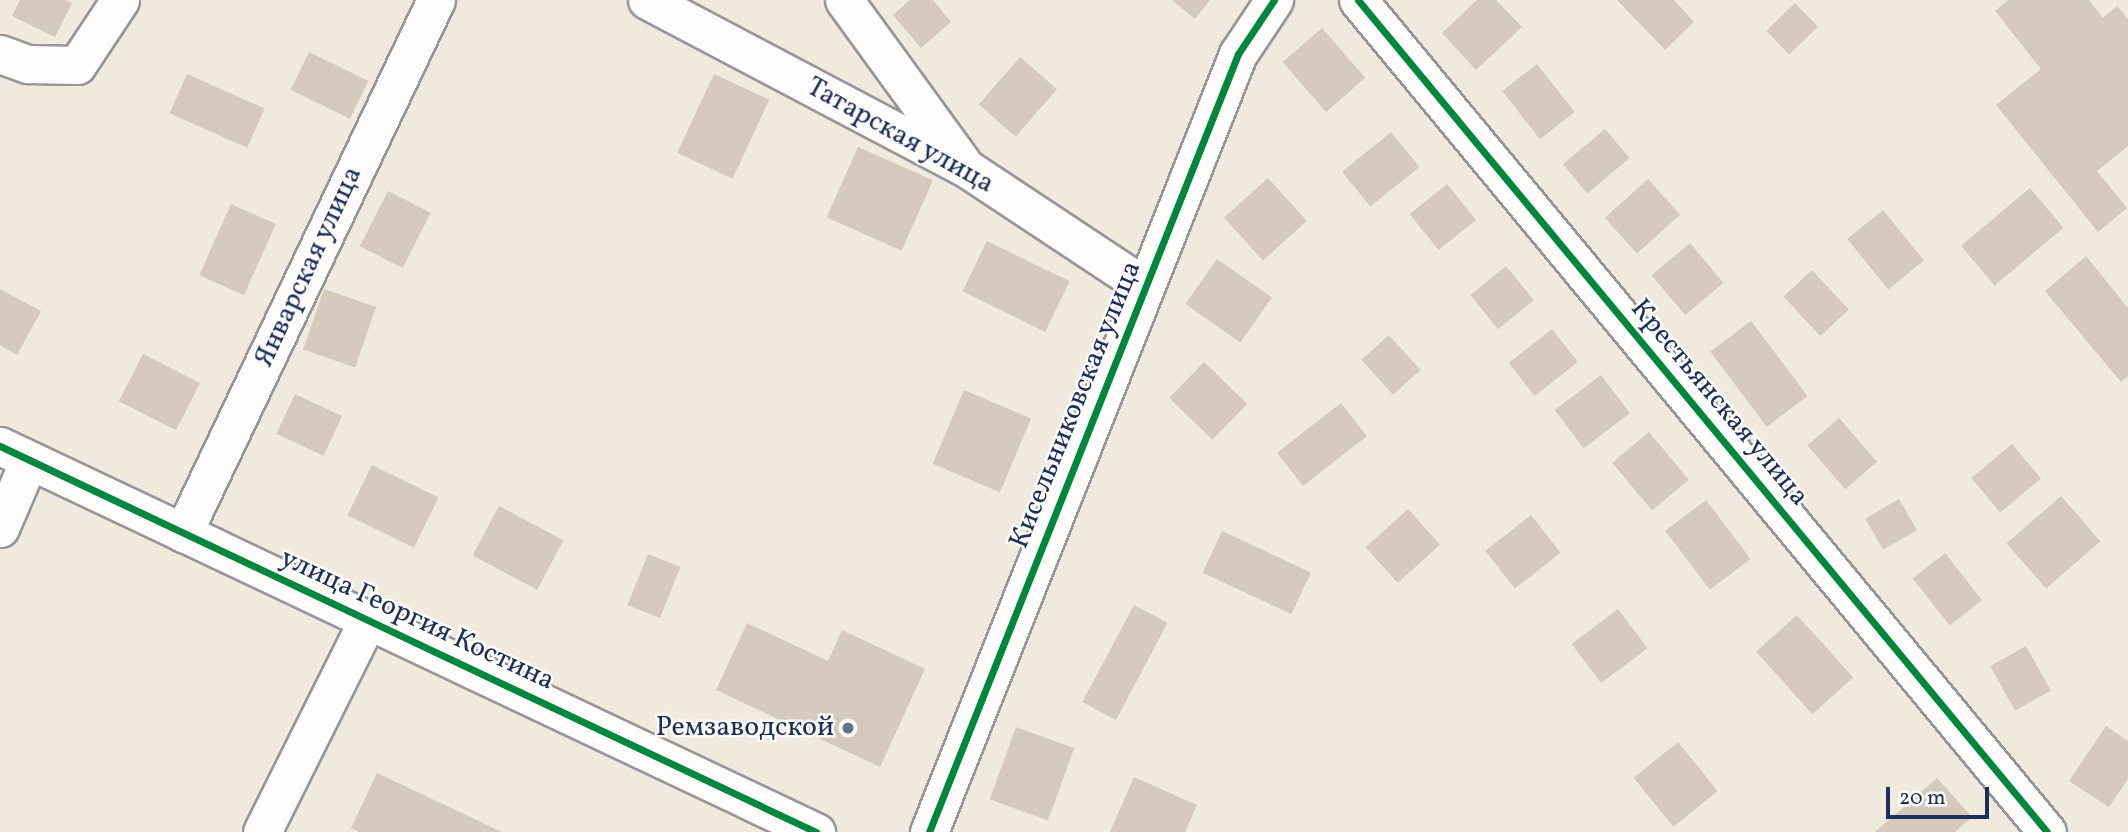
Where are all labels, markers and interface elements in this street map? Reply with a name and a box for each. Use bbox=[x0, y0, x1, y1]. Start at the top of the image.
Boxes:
street label: Татарская улица bbox=[800, 70, 1000, 202]
street label: Январская улица bbox=[248, 161, 370, 373]
street label: Кисельниковская улица bbox=[1003, 256, 1149, 554]
street label: Крестьянская улица bbox=[1622, 293, 1816, 513]
street label: улица Георгия Костина bbox=[275, 542, 559, 698]
place label: Ремзаводской bbox=[656, 711, 834, 745]
marker: Ремзаводской bbox=[840, 720, 856, 736]
scale bar bbox=[1890, 772, 1993, 816]
text: 20 m bbox=[1899, 784, 1945, 813]

